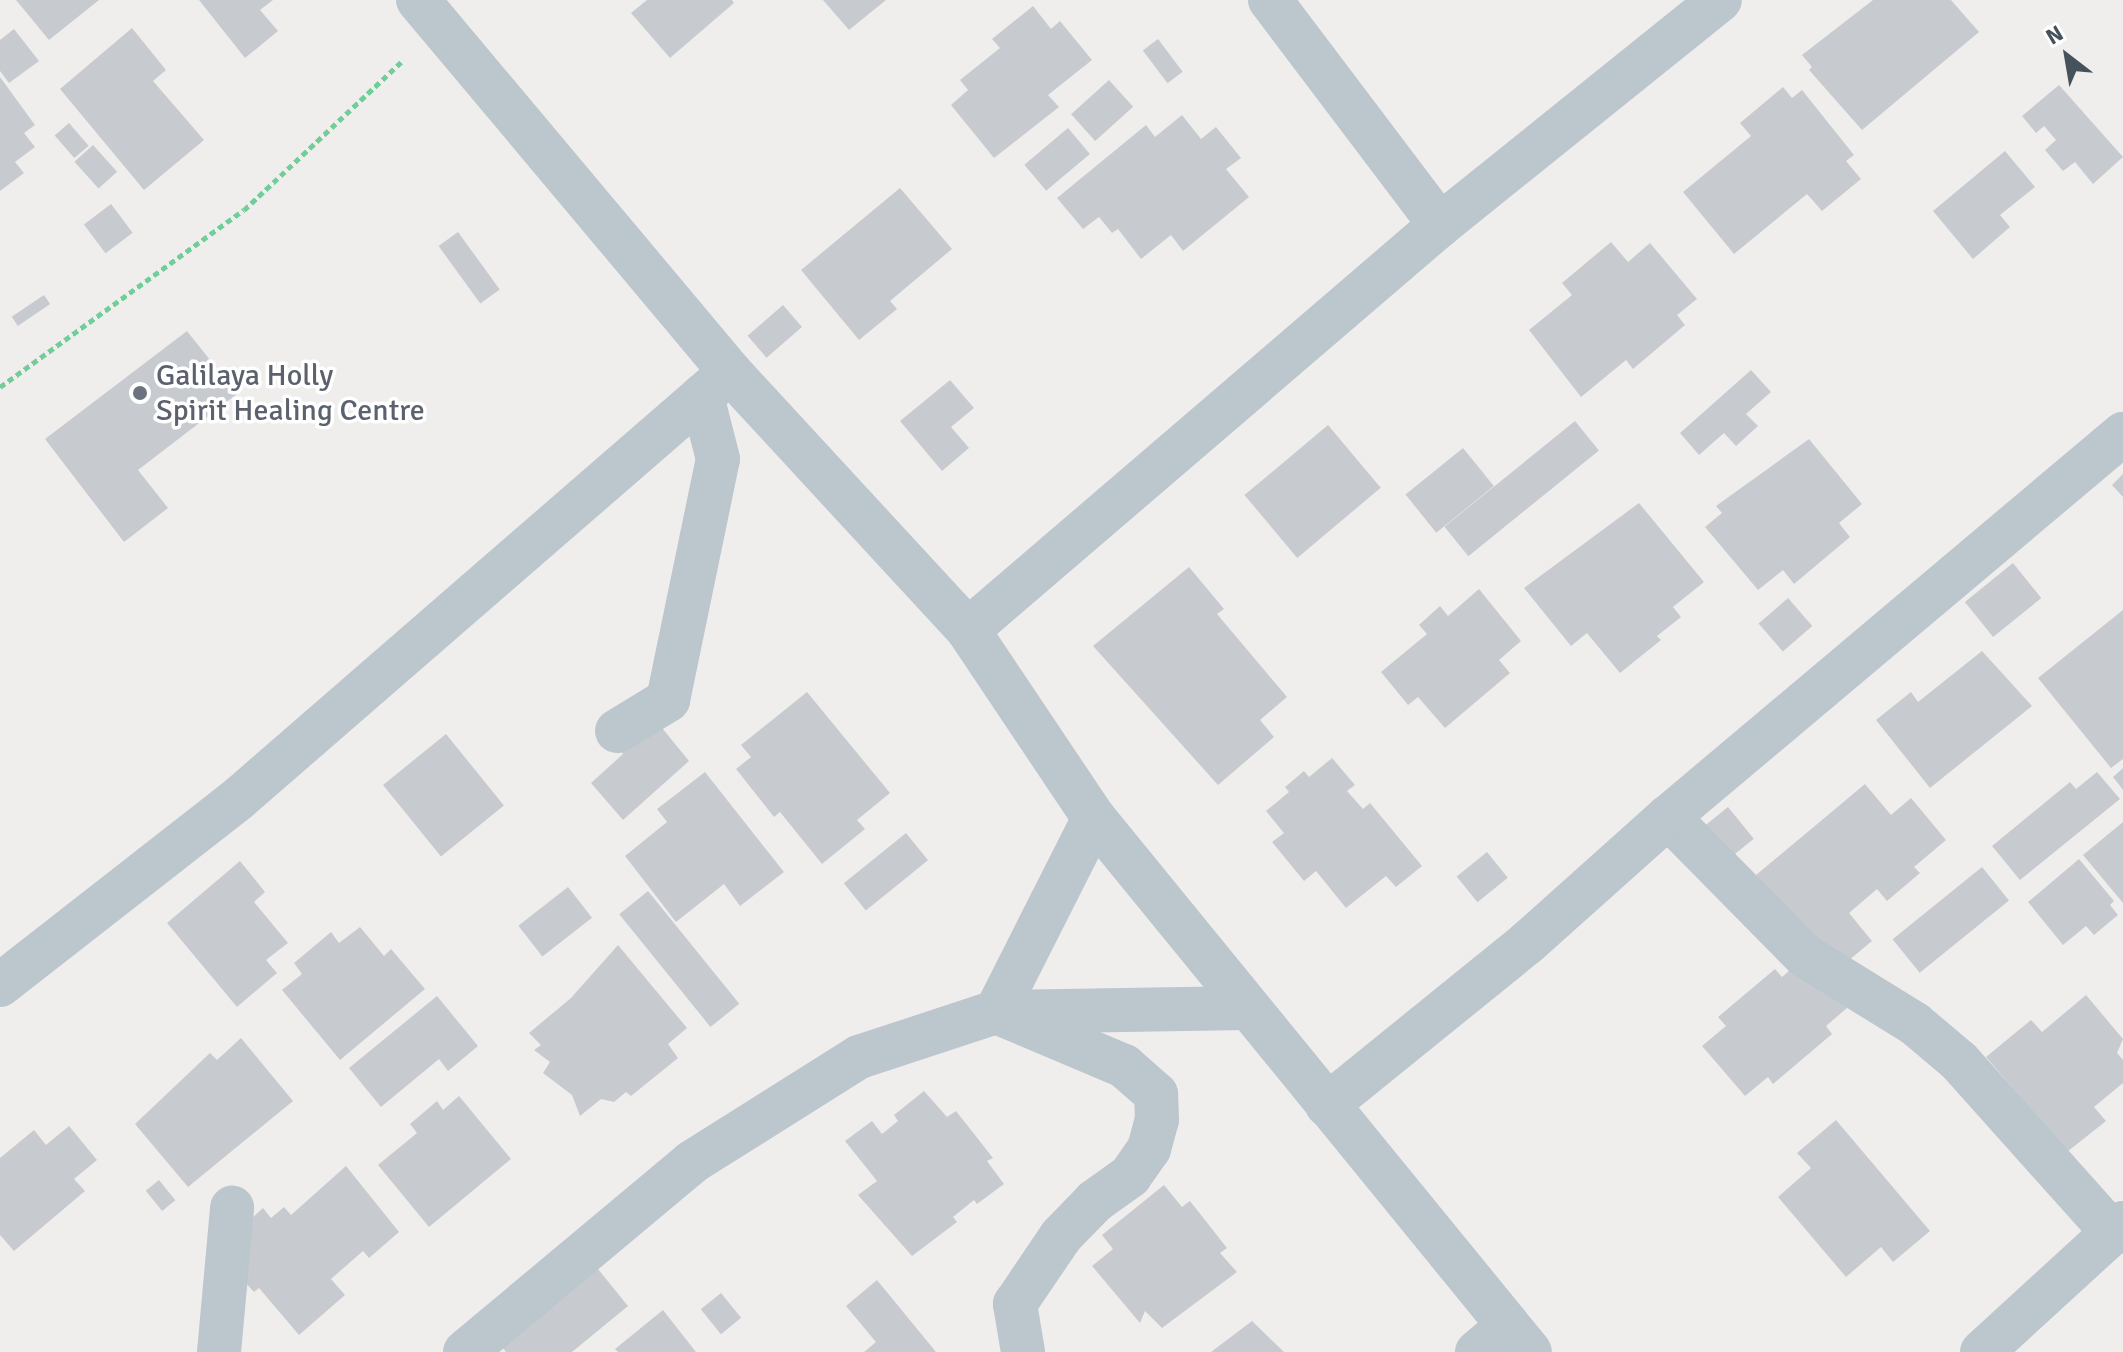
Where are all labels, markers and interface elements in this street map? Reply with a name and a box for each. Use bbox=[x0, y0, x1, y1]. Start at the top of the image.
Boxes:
north arrow bbox=[2027, 16, 2107, 96]
text: N bbox=[2041, 19, 2068, 51]
place label: Galilaya Holly Spirit Healing Centre bbox=[156, 358, 425, 428]
marker: Galilaya Holly Spirit Healing Centre bbox=[131, 384, 149, 402]

